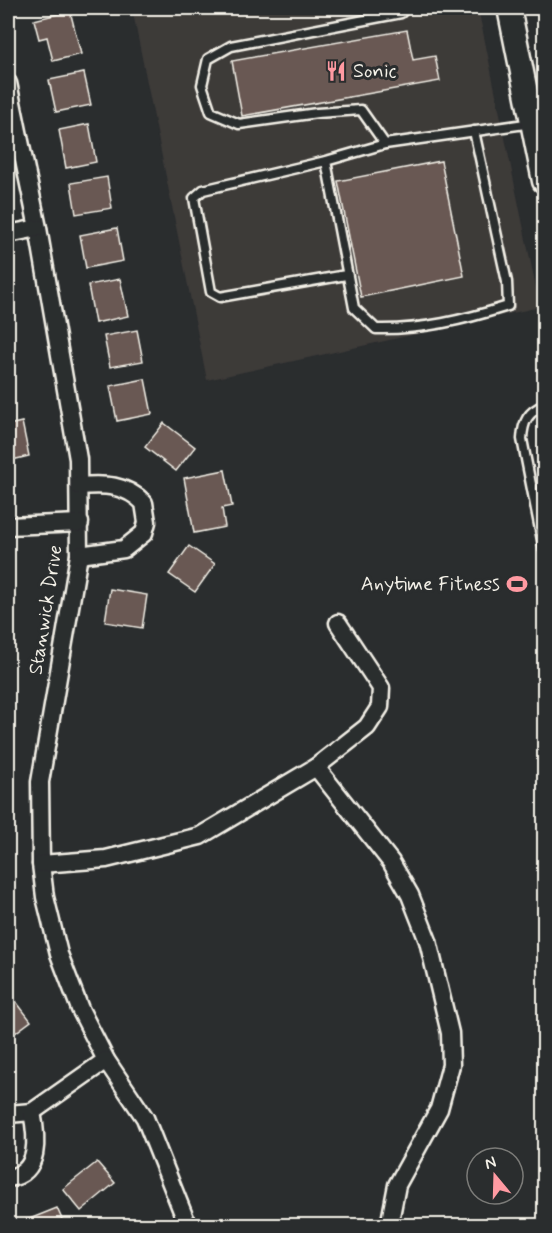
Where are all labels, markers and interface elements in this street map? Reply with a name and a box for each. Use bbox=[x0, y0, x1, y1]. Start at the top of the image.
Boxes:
place label: Sonic bbox=[353, 58, 397, 85]
restaurant icon: Sonic bbox=[324, 59, 348, 83]
street label: Stanwick Drive bbox=[22, 543, 70, 677]
place label: Anytime Fitness bbox=[361, 571, 500, 598]
sports icon: Anytime Fitness bbox=[505, 572, 529, 596]
north arrow bbox=[465, 1146, 525, 1206]
text: N bbox=[482, 1152, 499, 1175]

